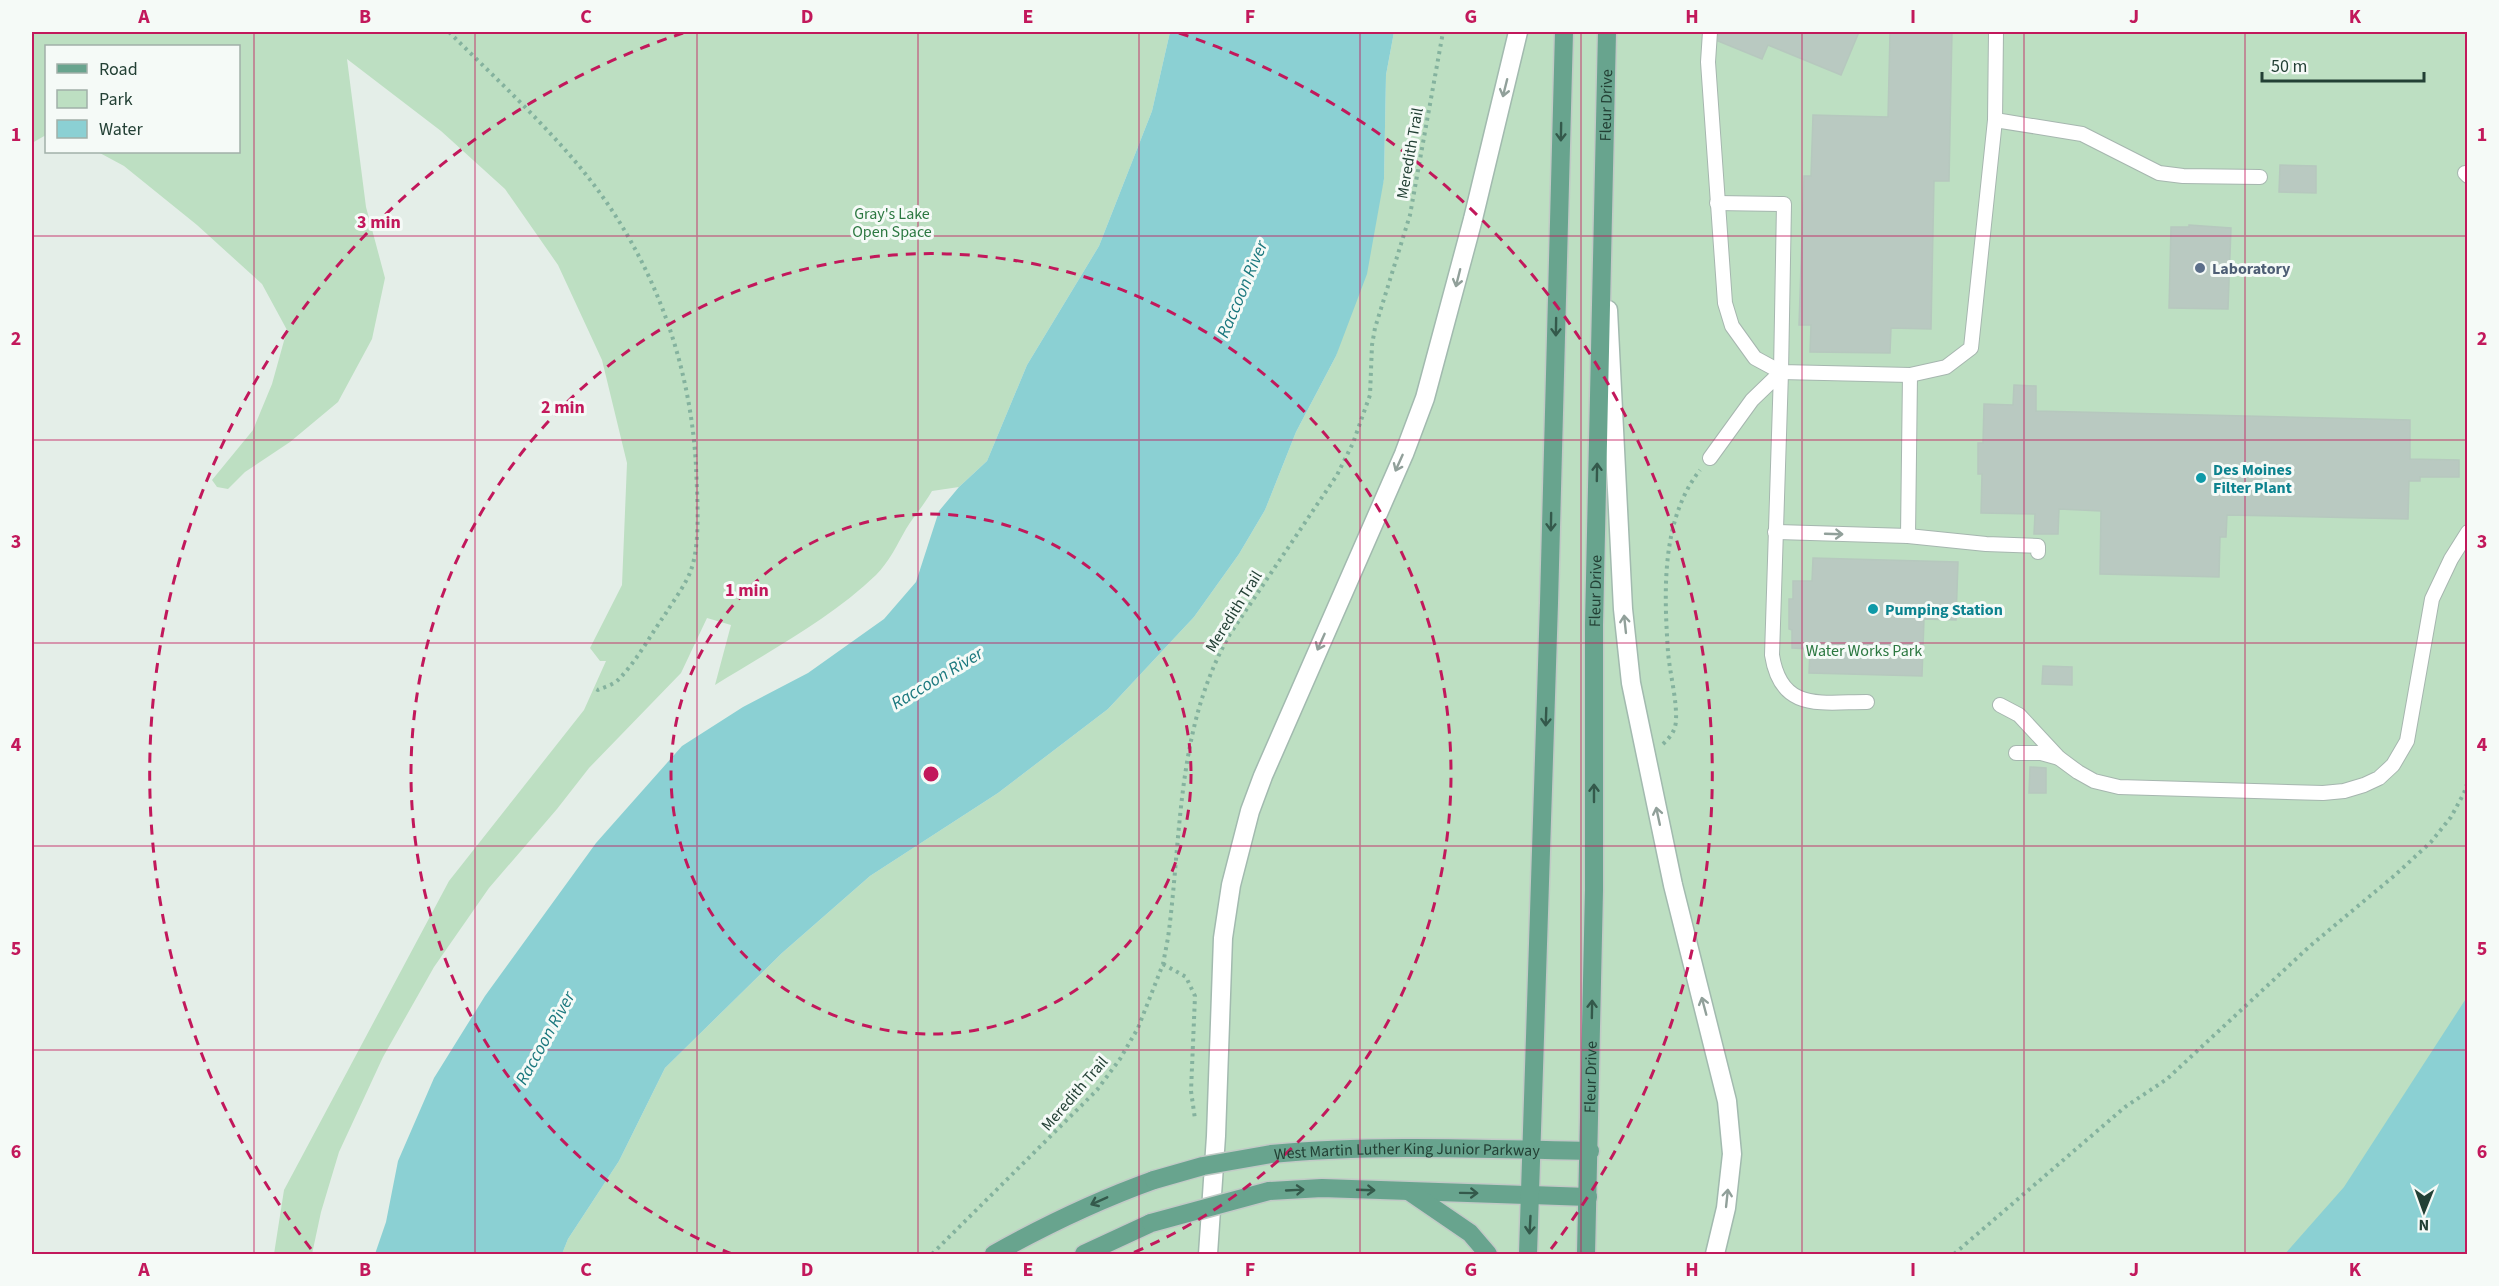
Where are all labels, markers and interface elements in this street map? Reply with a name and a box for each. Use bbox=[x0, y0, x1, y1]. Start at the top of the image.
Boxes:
text: A bbox=[137, 3, 150, 31]
text: B bbox=[359, 3, 371, 31]
text: C bbox=[580, 3, 592, 31]
text: D bbox=[801, 3, 813, 31]
text: E bbox=[1023, 3, 1033, 31]
text: F bbox=[1245, 3, 1255, 31]
text: G bbox=[1465, 3, 1477, 31]
text: H bbox=[1685, 3, 1699, 31]
text: I bbox=[1910, 3, 1916, 31]
text: J bbox=[2129, 3, 2139, 31]
text: K bbox=[2349, 3, 2362, 31]
legend bbox=[45, 45, 240, 153]
scale bar bbox=[2262, 45, 2424, 83]
text: 50 m bbox=[2271, 54, 2307, 79]
text: Road bbox=[99, 57, 138, 82]
street label: Fleur Drive bbox=[1595, 69, 1618, 142]
one-way arrow bbox=[1498, 79, 1510, 98]
text: Park bbox=[99, 87, 133, 112]
street label: Meredith Trail bbox=[1391, 106, 1429, 200]
text: Water bbox=[99, 117, 143, 142]
text: 1 bbox=[11, 121, 21, 149]
one-way arrow bbox=[1556, 121, 1567, 141]
text: 1 bbox=[2477, 121, 2487, 149]
park label: Gray's Lake Open Space bbox=[852, 203, 932, 243]
text: 3 min bbox=[357, 210, 401, 235]
water label: Raccoon River bbox=[1211, 236, 1274, 342]
place label: Laboratory bbox=[2212, 258, 2291, 280]
marker: Laboratory bbox=[2193, 261, 2207, 275]
one-way arrow bbox=[1452, 268, 1463, 287]
one-way arrow bbox=[1551, 316, 1562, 336]
text: 2 bbox=[11, 325, 21, 353]
text: 2 bbox=[2477, 325, 2487, 353]
text: 2 min bbox=[541, 395, 585, 420]
one-way arrow bbox=[1393, 454, 1405, 472]
place label: Des Moines Filter Plant bbox=[2213, 459, 2292, 499]
one-way arrow bbox=[1592, 462, 1603, 482]
marker: Des Moines Filter Plant bbox=[2194, 471, 2208, 485]
one-way arrow bbox=[1546, 511, 1557, 531]
text: 3 bbox=[11, 528, 21, 556]
text: 3 bbox=[2477, 528, 2487, 556]
one-way arrow bbox=[1823, 529, 1843, 540]
street label: Fleur Drive bbox=[1584, 555, 1608, 627]
street label: Meredith Trail bbox=[1200, 567, 1268, 656]
text: 1 min bbox=[725, 578, 769, 603]
place label: Pumping Station bbox=[1885, 599, 2003, 621]
marker: Pumping Station bbox=[1866, 602, 1880, 616]
one-way arrow bbox=[1619, 615, 1630, 635]
one-way arrow bbox=[1314, 632, 1326, 650]
park label: Water Works Park bbox=[1806, 640, 1922, 662]
water label: Raccoon River bbox=[887, 641, 989, 716]
one-way arrow bbox=[1540, 706, 1551, 726]
text: 4 bbox=[11, 731, 22, 759]
text: 4 bbox=[2477, 731, 2488, 759]
centre of rings bbox=[921, 764, 941, 784]
one-way arrow bbox=[1588, 783, 1600, 803]
one-way arrow bbox=[1652, 807, 1664, 826]
text: 5 bbox=[11, 935, 21, 963]
text: 5 bbox=[2477, 935, 2487, 963]
water label: Raccoon River bbox=[509, 986, 582, 1089]
one-way arrow bbox=[1698, 997, 1710, 1016]
one-way arrow bbox=[1586, 999, 1598, 1019]
street label: Fleur Drive bbox=[1579, 1041, 1603, 1113]
street label: Meredith Trail bbox=[1036, 1052, 1113, 1136]
text: 6 bbox=[11, 1138, 21, 1166]
street label: West Martin Luther King Junior Parkway bbox=[1273, 1138, 1541, 1166]
text: 6 bbox=[2477, 1138, 2487, 1166]
north arrow bbox=[2394, 1181, 2454, 1241]
one-way arrow bbox=[1285, 1184, 1305, 1195]
one-way arrow bbox=[1355, 1185, 1375, 1196]
one-way arrow bbox=[1458, 1188, 1478, 1199]
one-way arrow bbox=[1722, 1188, 1733, 1208]
one-way arrow bbox=[1091, 1196, 1109, 1207]
text: N bbox=[2418, 1214, 2429, 1236]
one-way arrow bbox=[1524, 1215, 1535, 1235]
text: A bbox=[137, 1256, 150, 1284]
text: B bbox=[359, 1256, 371, 1284]
text: C bbox=[580, 1256, 592, 1284]
text: D bbox=[801, 1256, 813, 1284]
text: E bbox=[1023, 1256, 1033, 1284]
text: F bbox=[1245, 1256, 1255, 1284]
text: G bbox=[1465, 1256, 1477, 1284]
text: H bbox=[1685, 1256, 1699, 1284]
text: I bbox=[1910, 1256, 1916, 1284]
text: J bbox=[2129, 1256, 2139, 1284]
text: K bbox=[2349, 1256, 2362, 1284]

